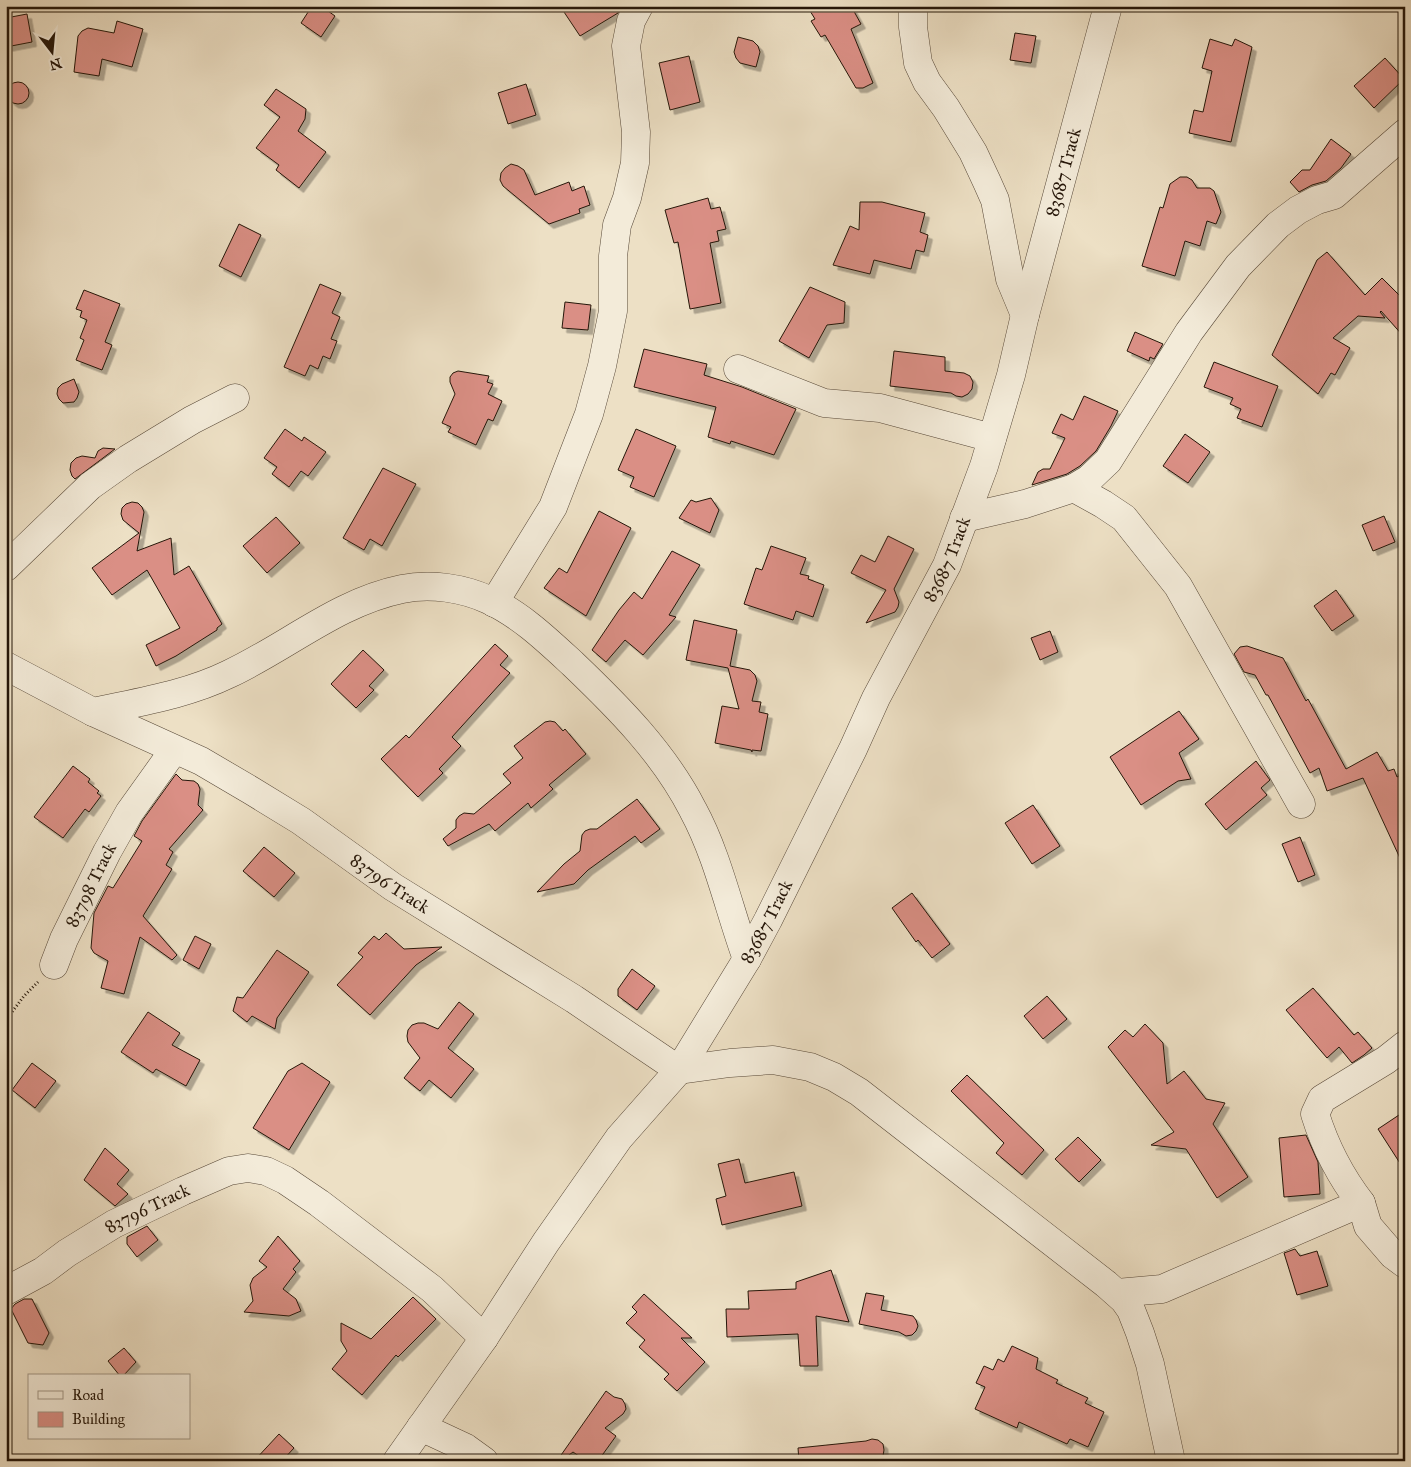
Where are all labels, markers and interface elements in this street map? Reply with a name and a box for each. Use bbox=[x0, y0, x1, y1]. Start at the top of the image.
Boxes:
north arrow bbox=[28, 28, 78, 78]
text: N bbox=[47, 54, 63, 74]
street label: 83687 Track bbox=[1041, 125, 1086, 219]
street label: 83687 Track bbox=[918, 513, 975, 606]
street label: 83798 Track bbox=[60, 838, 121, 931]
street label: 83796 Track bbox=[346, 849, 434, 918]
street label: 83687 Track bbox=[736, 876, 797, 967]
street label: 83796 Track bbox=[101, 1178, 193, 1238]
legend bbox=[28, 1374, 190, 1440]
text: Road bbox=[72, 1386, 104, 1404]
text: Building bbox=[72, 1410, 126, 1428]

